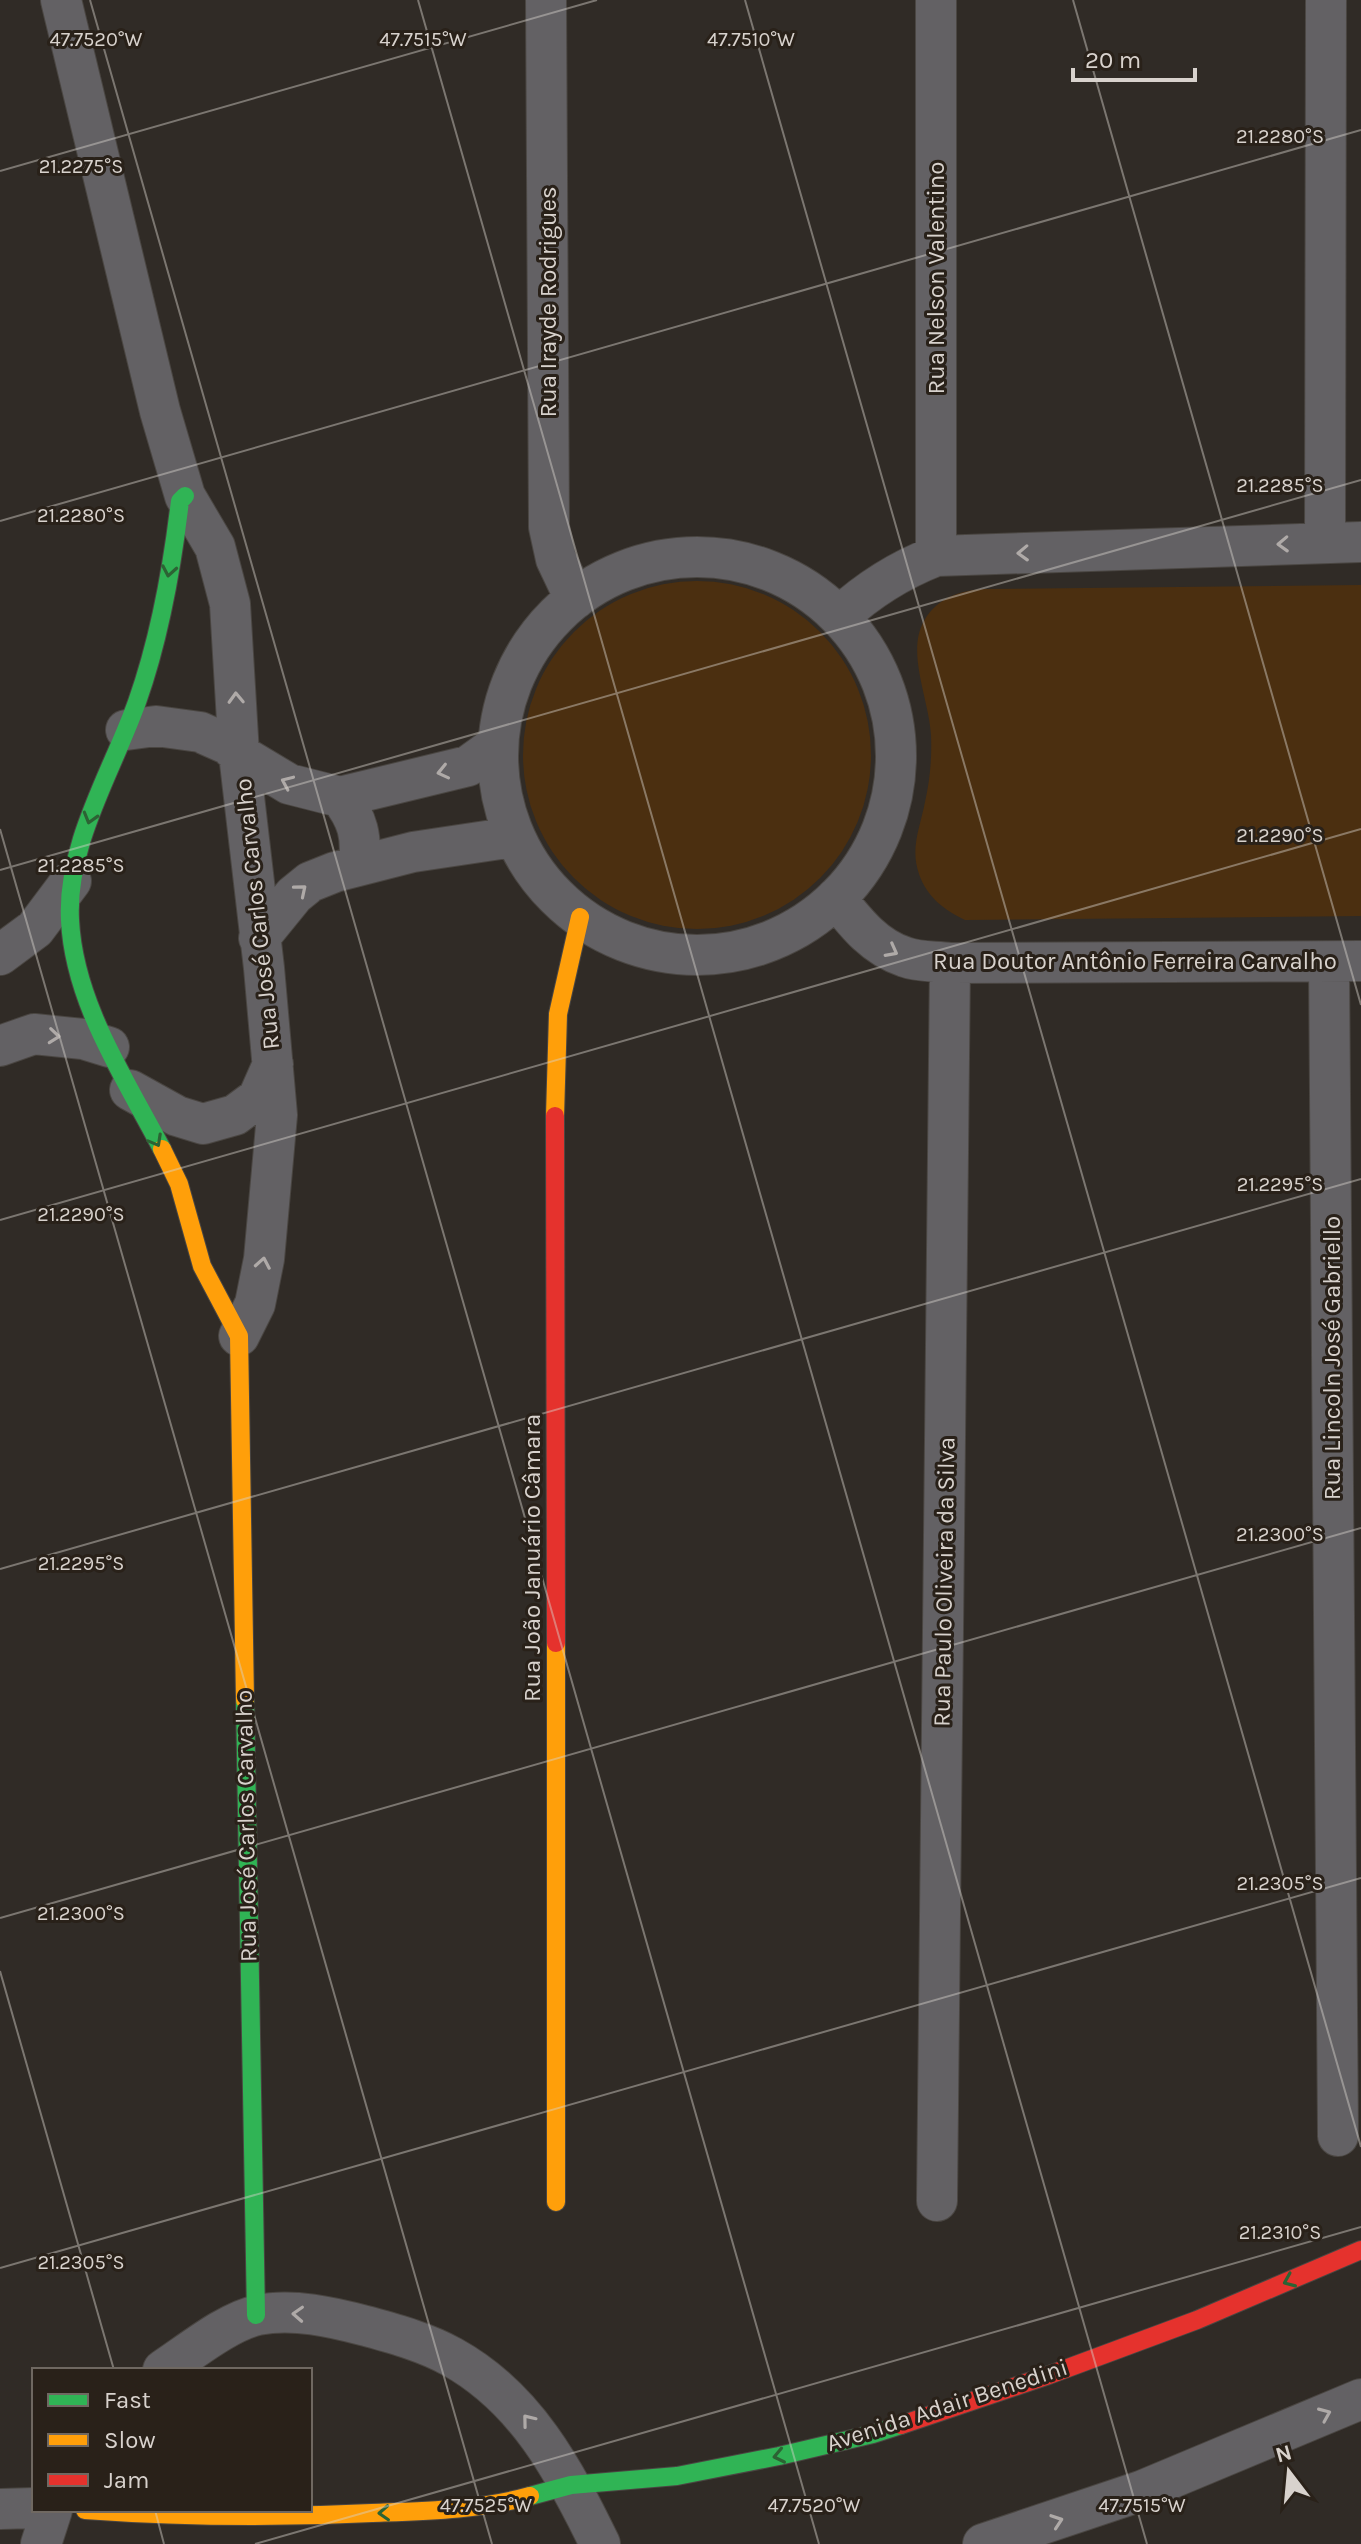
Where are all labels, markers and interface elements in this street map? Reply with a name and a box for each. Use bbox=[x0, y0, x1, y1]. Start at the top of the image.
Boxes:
text: 47.7520°W bbox=[50, 28, 143, 51]
text: 47.7515°W bbox=[379, 28, 467, 51]
text: 47.7510°W bbox=[707, 28, 795, 51]
scale bar bbox=[1073, 32, 1195, 82]
text: 20 m bbox=[1085, 46, 1141, 74]
text: 21.2280°S bbox=[1236, 125, 1324, 148]
text: 21.2275°S bbox=[39, 155, 123, 178]
street label: Rua Nelson Valentino bbox=[922, 162, 950, 394]
street label: Rua Irayde Rodrigues bbox=[534, 186, 562, 418]
text: 21.2285°S bbox=[1236, 474, 1324, 497]
text: 21.2280°S bbox=[37, 504, 125, 527]
one-way arrow bbox=[1276, 536, 1289, 553]
one-way arrow bbox=[1016, 545, 1029, 562]
one-way arrow bbox=[162, 564, 179, 578]
one-way arrow bbox=[228, 691, 245, 704]
one-way arrow bbox=[437, 763, 450, 780]
one-way arrow bbox=[281, 775, 295, 791]
street label: Rua José Carlos Carvalho bbox=[229, 777, 285, 1051]
one-way arrow bbox=[83, 810, 99, 824]
text: 21.2290°S bbox=[1236, 824, 1324, 847]
text: 21.2285°S bbox=[37, 854, 125, 877]
one-way arrow bbox=[292, 885, 306, 900]
one-way arrow bbox=[884, 941, 899, 956]
street label: Rua Doutor Antônio Ferreira Carvalho bbox=[933, 947, 1337, 975]
one-way arrow bbox=[48, 1027, 61, 1044]
one-way arrow bbox=[146, 1132, 162, 1147]
text: 21.2295°S bbox=[1237, 1173, 1323, 1196]
text: 21.2290°S bbox=[37, 1203, 125, 1226]
street label: Rua Lincoln José Gabriello bbox=[1318, 1216, 1346, 1500]
one-way arrow bbox=[253, 1256, 270, 1270]
street label: Rua João Januário Câmara bbox=[518, 1414, 546, 1702]
street label: Rua Paulo Oliveira da Silva bbox=[927, 1437, 961, 1727]
text: 21.2300°S bbox=[1236, 1523, 1324, 1546]
text: 21.2295°S bbox=[38, 1552, 124, 1575]
street label: Rua José Carlos Carvalho bbox=[230, 1690, 262, 1962]
text: 21.2305°S bbox=[1236, 1872, 1324, 1895]
text: 21.2300°S bbox=[37, 1902, 125, 1925]
text: 21.2310°S bbox=[1239, 2221, 1321, 2244]
text: 21.2305°S bbox=[37, 2251, 125, 2274]
one-way arrow bbox=[1283, 2271, 1297, 2287]
one-way arrow bbox=[291, 2306, 304, 2323]
street label: Avenida Adair Benedini bbox=[823, 2353, 1071, 2457]
legend bbox=[32, 2368, 312, 2512]
text: Fast bbox=[104, 2386, 151, 2414]
one-way arrow bbox=[1317, 2408, 1331, 2424]
one-way arrow bbox=[523, 2415, 538, 2429]
text: Slow bbox=[104, 2426, 156, 2454]
north arrow bbox=[1249, 2432, 1329, 2512]
text: N bbox=[1273, 2439, 1295, 2468]
one-way arrow bbox=[773, 2447, 787, 2464]
text: Jam bbox=[104, 2466, 149, 2494]
text: 47.7525°W bbox=[440, 2494, 532, 2517]
text: 47.7520°W bbox=[768, 2494, 861, 2517]
text: 47.7515°W bbox=[1098, 2494, 1186, 2517]
one-way arrow bbox=[377, 2505, 390, 2522]
one-way arrow bbox=[1050, 2514, 1064, 2530]

